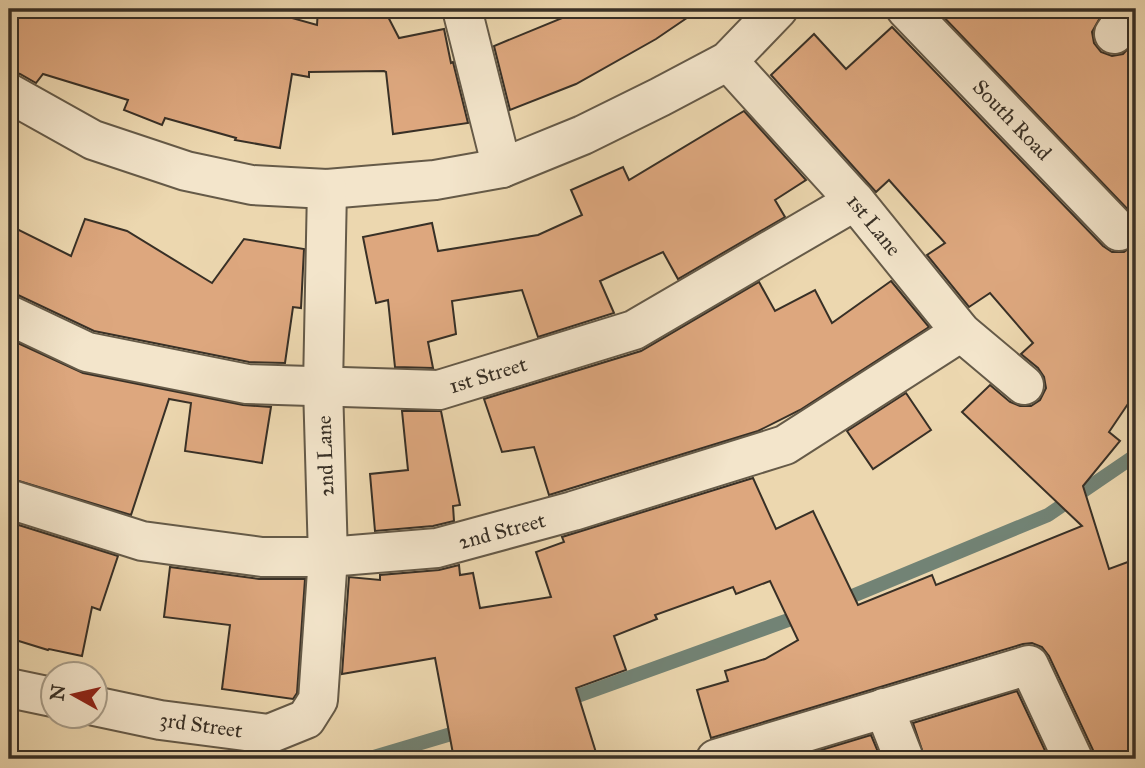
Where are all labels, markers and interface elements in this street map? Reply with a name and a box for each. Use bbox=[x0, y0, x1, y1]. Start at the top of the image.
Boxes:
street label: South Road bbox=[967, 74, 1057, 166]
street label: 1st Lane bbox=[841, 189, 907, 262]
street label: 1st Street bbox=[446, 351, 531, 399]
street label: 2nd Lane bbox=[311, 415, 339, 497]
street label: 2nd Street bbox=[456, 507, 549, 555]
north arrow bbox=[38, 660, 108, 730]
text: N bbox=[45, 683, 70, 702]
street label: 3rd Street bbox=[158, 706, 245, 744]

